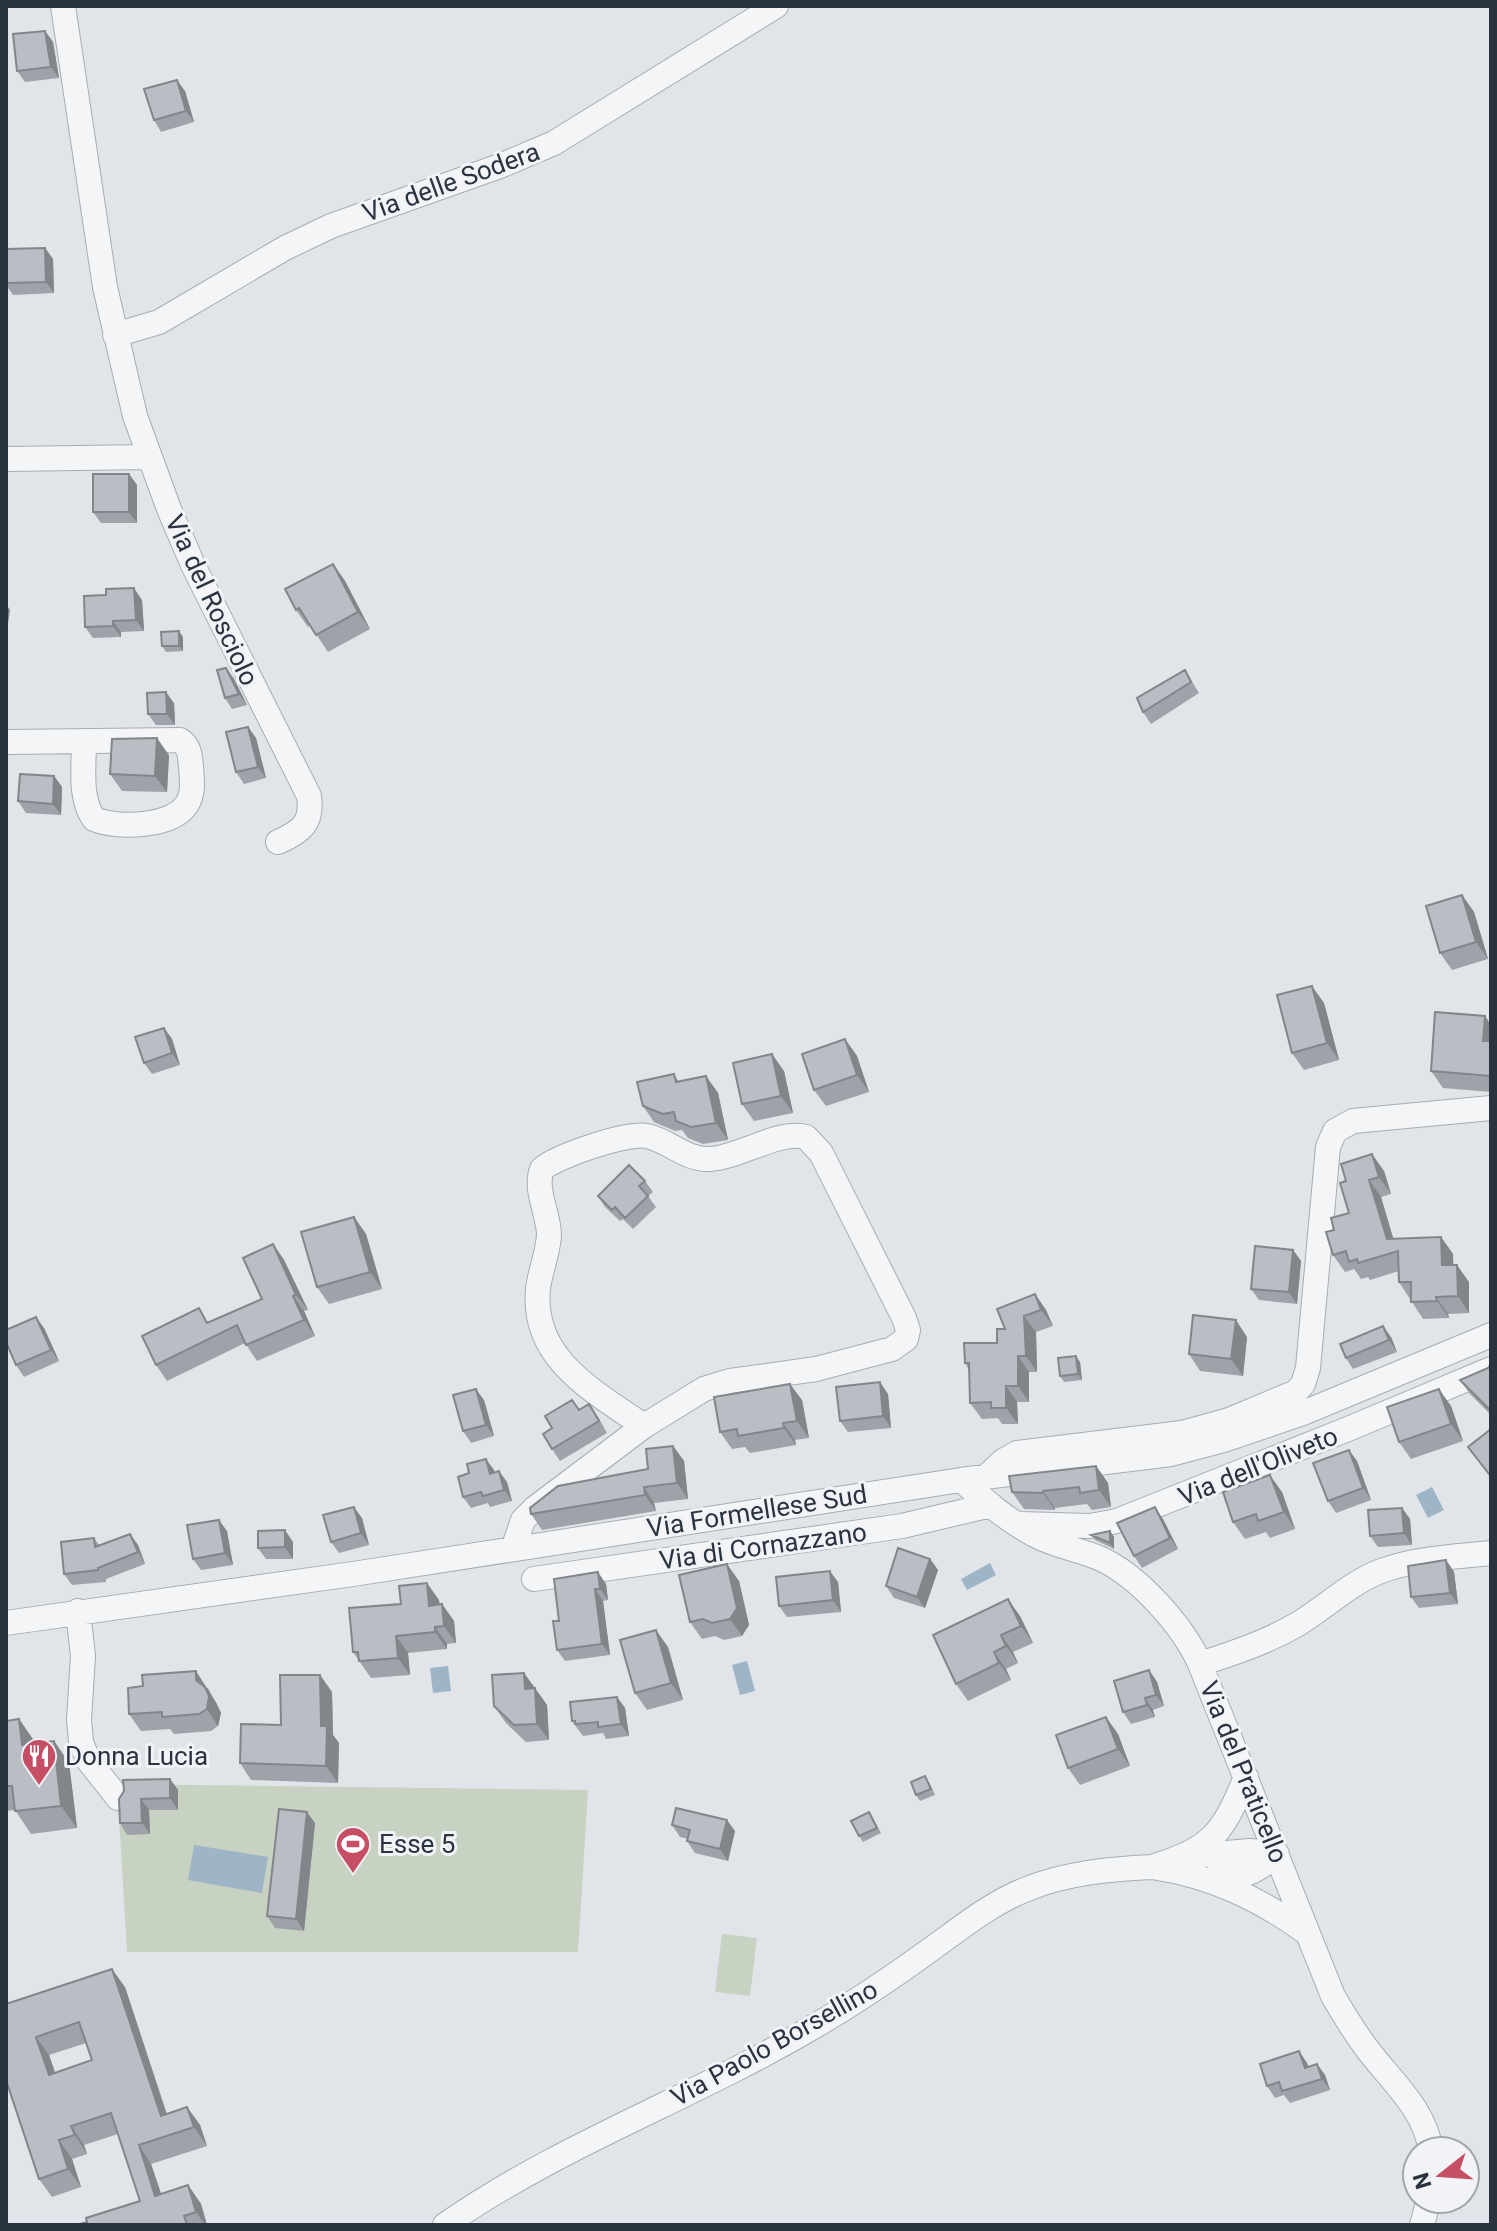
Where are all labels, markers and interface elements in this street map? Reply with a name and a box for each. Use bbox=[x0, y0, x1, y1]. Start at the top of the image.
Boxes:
street label: Via delle Sodera bbox=[358, 136, 544, 228]
street label: Via del Rosciolo bbox=[159, 510, 265, 690]
street label: Via dell'Oliveto bbox=[1174, 1420, 1342, 1512]
street label: Via Formellese Sud bbox=[645, 1479, 869, 1543]
street label: Via di Cornazzano bbox=[657, 1517, 869, 1575]
street label: Via del Praticello bbox=[1194, 1677, 1294, 1867]
restaurant icon: Donna Lucia bbox=[20, 1737, 58, 1787]
place label: Donna Lucia bbox=[65, 1741, 208, 1771]
sports icon: Esse 5 bbox=[334, 1825, 372, 1875]
place label: Esse 5 bbox=[379, 1829, 455, 1859]
street label: Via Paolo Borsellino bbox=[665, 1974, 883, 2112]
north arrow bbox=[1401, 2135, 1481, 2215]
text: N bbox=[1408, 2170, 1437, 2192]

